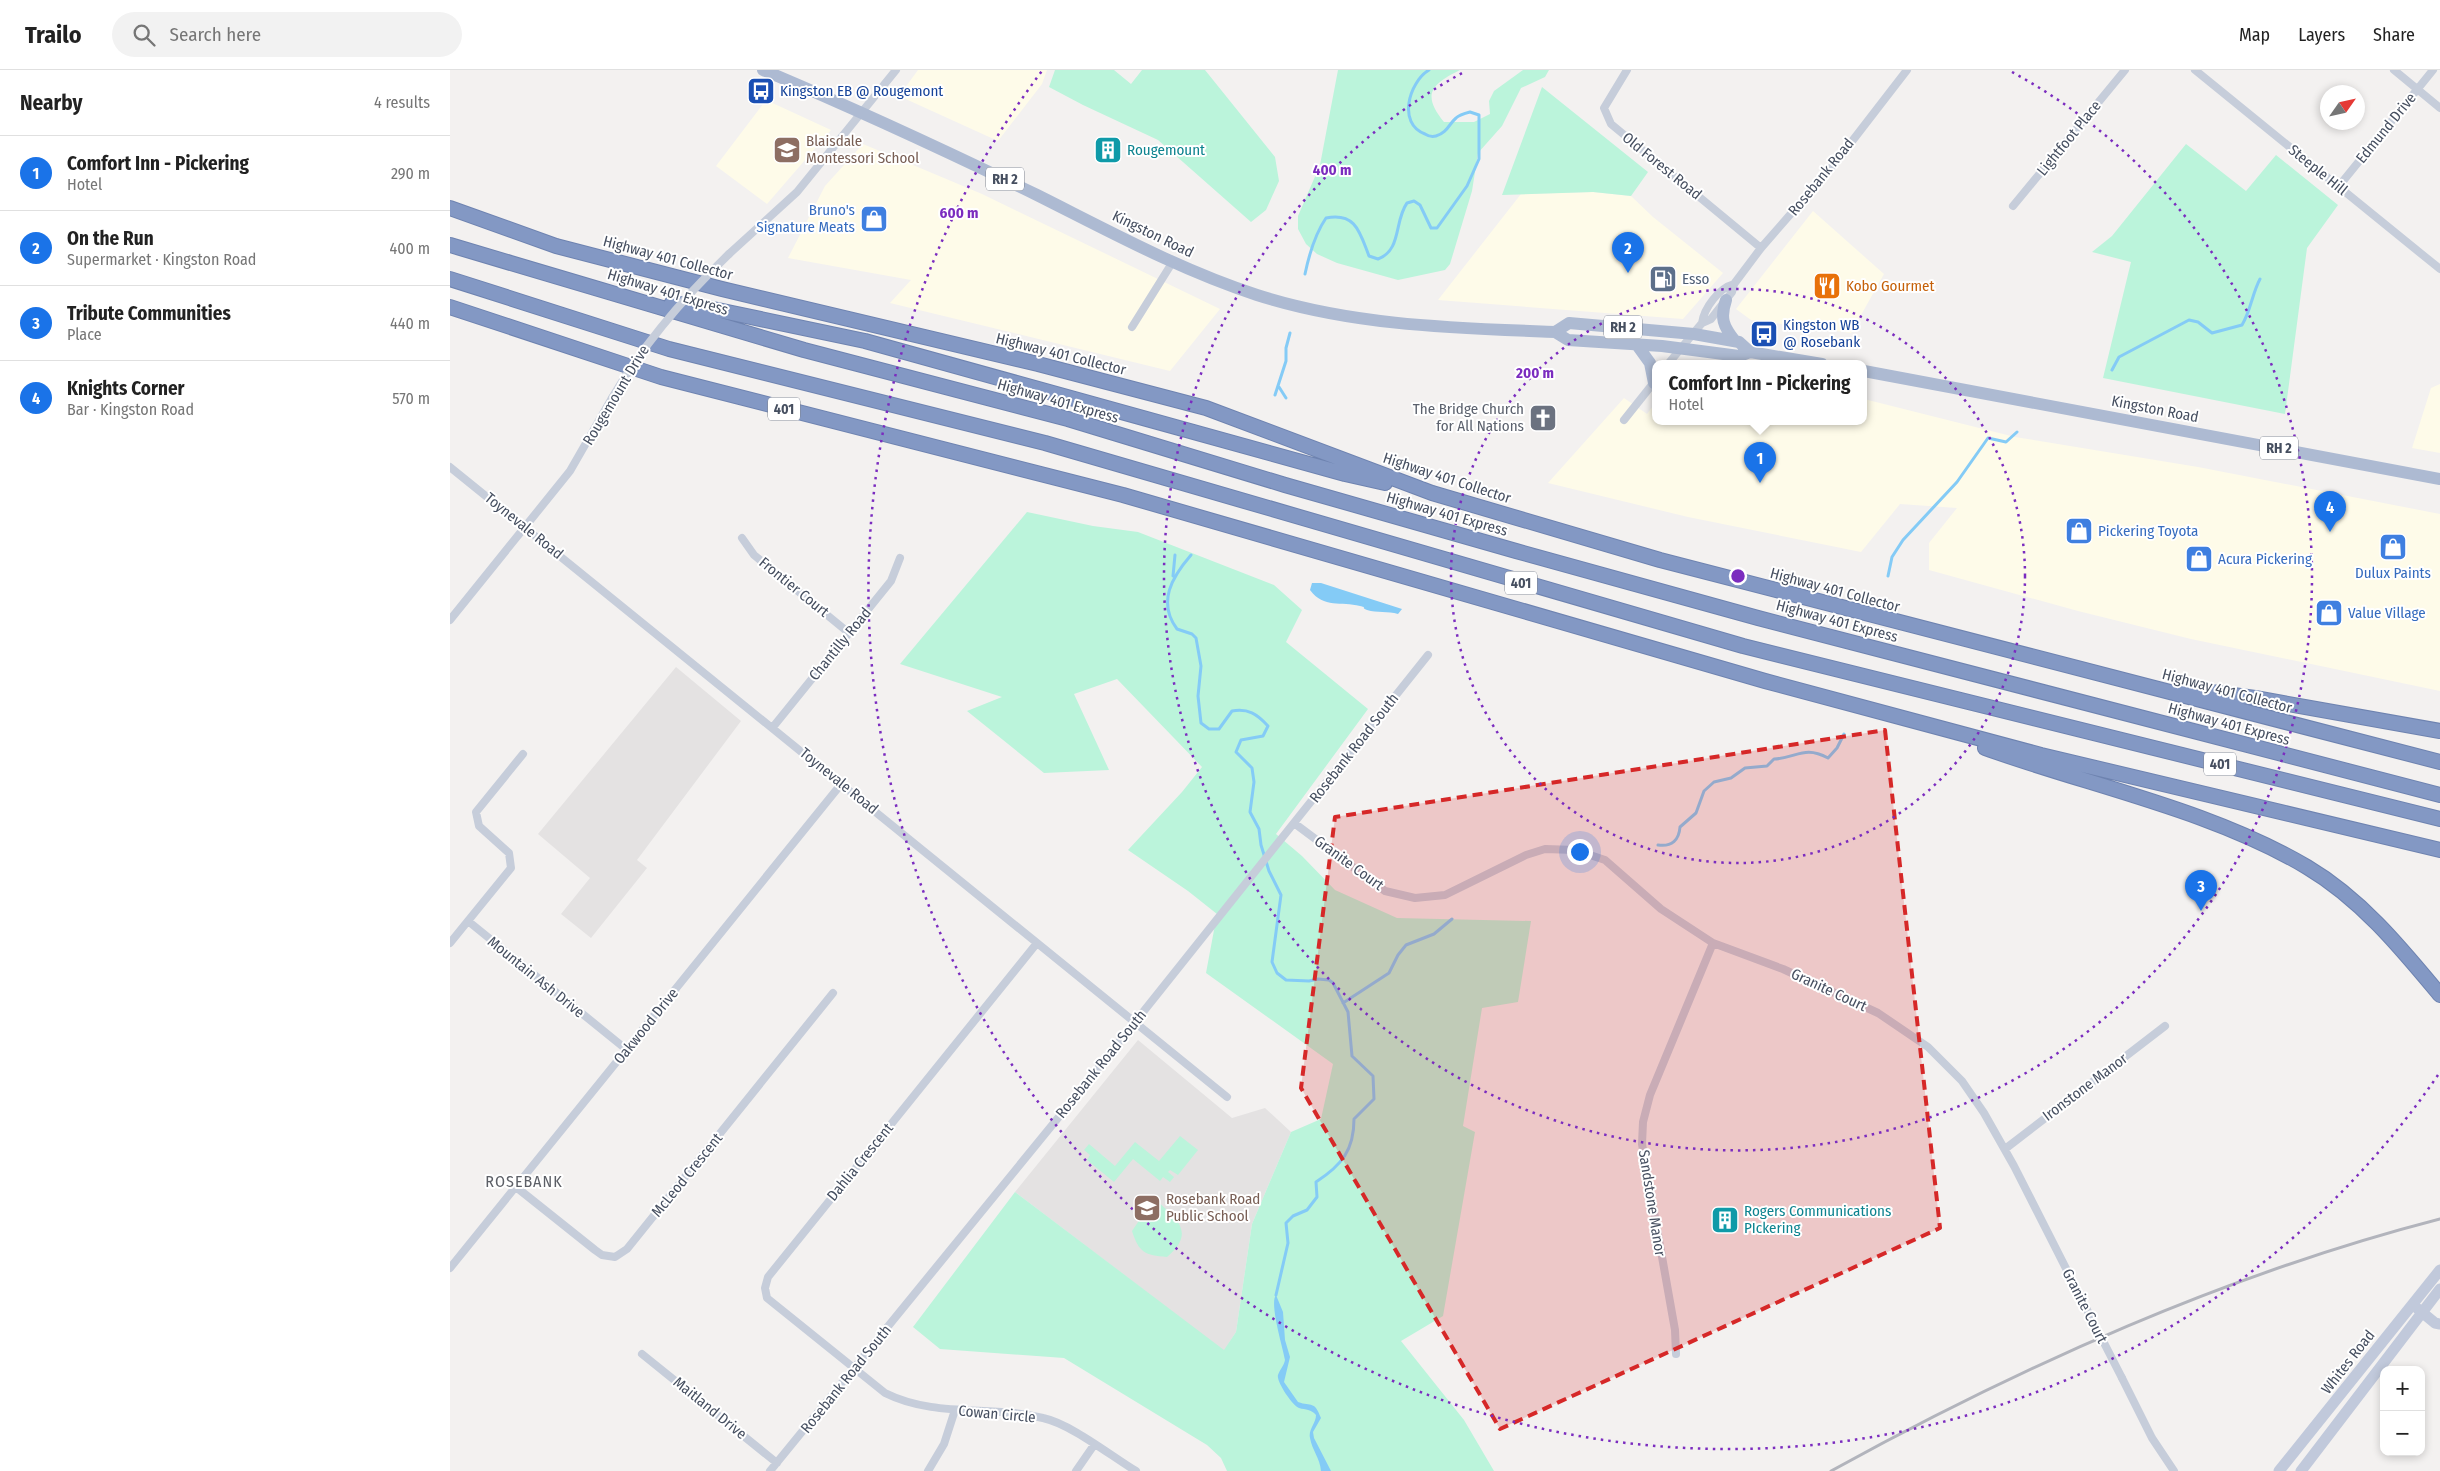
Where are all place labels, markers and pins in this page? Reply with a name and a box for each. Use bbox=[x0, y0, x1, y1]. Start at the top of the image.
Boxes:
bus stop icon: Kingston EB @ Rougemont bbox=[746, 76, 776, 106]
place label: Kingston EB @ Rougemont bbox=[780, 82, 943, 100]
place label: Blaisdale Montessori School bbox=[806, 132, 919, 167]
school or university icon: Blaisdale Montessori School bbox=[772, 135, 802, 165]
building icon: Rougemount bbox=[1093, 135, 1123, 165]
place label: Rougemount bbox=[1127, 141, 1205, 159]
place label: Bruno's Signature Meats bbox=[756, 201, 855, 236]
shop icon: Bruno's Signature Meats bbox=[859, 204, 889, 234]
pin: 2 bbox=[1612, 232, 1644, 273]
fuel station icon: Esso bbox=[1648, 264, 1678, 294]
place label: Esso bbox=[1682, 270, 1710, 288]
restaurant icon: Kobo Gourmet bbox=[1812, 271, 1842, 301]
place label: Kobo Gourmet bbox=[1846, 277, 1935, 295]
place label: Kingston WB @ Rosebank bbox=[1783, 316, 1860, 351]
bus stop icon: Kingston WB @ Rosebank bbox=[1749, 319, 1779, 349]
place label: The Bridge Church for All Nations bbox=[1413, 400, 1524, 435]
church icon: The Bridge Church for All Nations bbox=[1528, 403, 1558, 433]
pin: 1 bbox=[1744, 442, 1776, 483]
pin: 4 bbox=[2314, 491, 2346, 532]
shop icon: Pickering Toyota bbox=[2064, 516, 2094, 546]
place label: Pickering Toyota bbox=[2098, 522, 2198, 540]
shop icon: Dulux Paints bbox=[2378, 532, 2408, 562]
shop icon: Acura Pickering bbox=[2184, 544, 2214, 574]
place label: Acura Pickering bbox=[2218, 550, 2312, 568]
place label: Dulux Paints bbox=[2355, 564, 2431, 582]
centre of rings bbox=[1729, 567, 1747, 585]
shop icon: Value Village bbox=[2314, 598, 2344, 628]
place label: Value Village bbox=[2348, 604, 2426, 622]
pin: 3 bbox=[2185, 870, 2217, 911]
place label: Rosebank Road Public School bbox=[1166, 1190, 1260, 1225]
school or university icon: Rosebank Road Public School bbox=[1132, 1193, 1162, 1223]
place label: Rogers Communications PIckering bbox=[1744, 1202, 1891, 1237]
building icon: Rogers Communications PIckering bbox=[1710, 1205, 1740, 1235]

